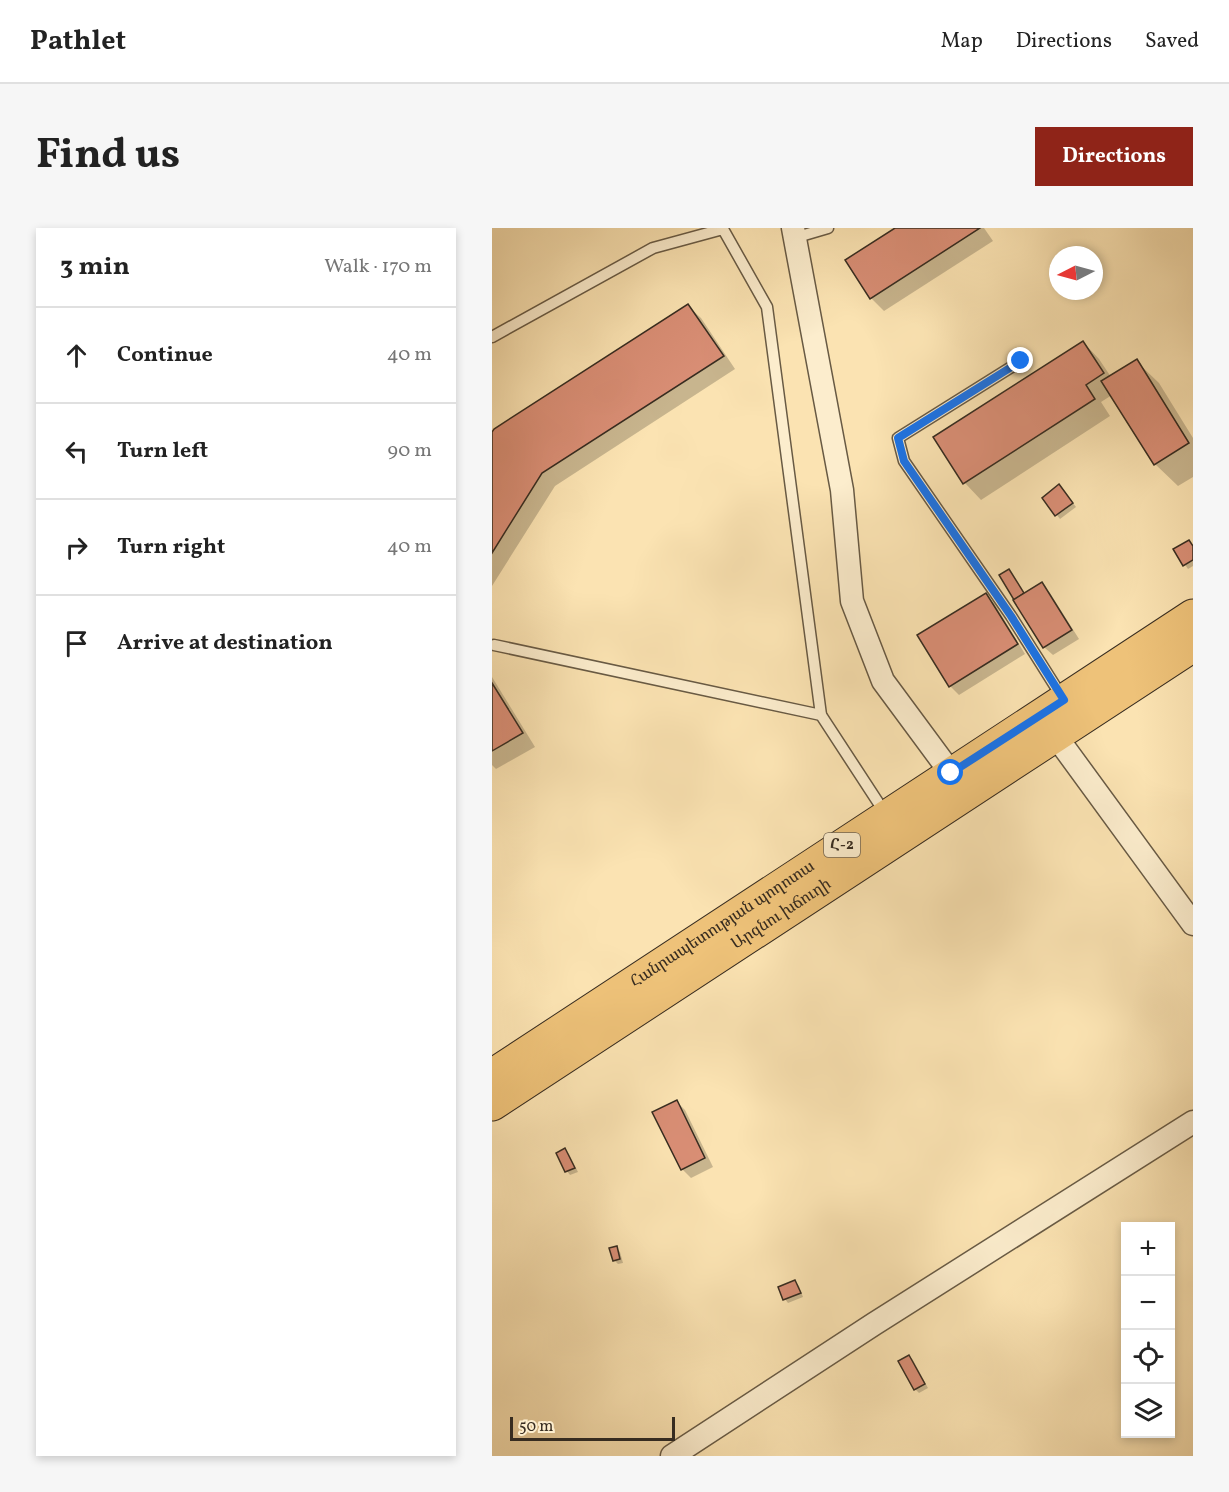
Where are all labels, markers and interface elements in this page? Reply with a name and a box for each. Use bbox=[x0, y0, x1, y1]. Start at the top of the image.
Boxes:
text: Pathlet bbox=[30, 22, 126, 61]
text: Map bbox=[941, 27, 983, 56]
text: Directions bbox=[1016, 27, 1112, 56]
text: Saved bbox=[1145, 27, 1199, 56]
text: Find us bbox=[36, 127, 180, 186]
button: Directions bbox=[1035, 127, 1193, 186]
north arrow bbox=[1049, 246, 1103, 300]
text: 3 min bbox=[60, 249, 130, 285]
text: Walk · 170 m bbox=[324, 253, 432, 281]
icon: ahead bbox=[60, 339, 93, 372]
text: Continue bbox=[117, 340, 213, 371]
text: 40 m bbox=[387, 341, 432, 369]
route end bbox=[1007, 347, 1033, 373]
icon: left bbox=[60, 435, 93, 468]
text: Turn left bbox=[117, 436, 208, 467]
text: 90 m bbox=[388, 437, 432, 465]
icon: right bbox=[60, 531, 93, 564]
text: Turn right bbox=[117, 532, 225, 563]
text: 40 m bbox=[387, 533, 432, 561]
icon: arrive bbox=[60, 627, 93, 660]
text: Arrive at destination bbox=[117, 628, 333, 659]
route start bbox=[937, 759, 963, 785]
road number: Հ-2 bbox=[824, 833, 860, 857]
street label: Հանրապետության պողոտա bbox=[626, 856, 819, 993]
street label: Արզնու խճուղի bbox=[727, 874, 836, 955]
map controls bbox=[1121, 1222, 1175, 1438]
button: + bbox=[1121, 1222, 1175, 1276]
button: − bbox=[1121, 1276, 1175, 1330]
button: locate bbox=[1121, 1330, 1175, 1384]
button: layers bbox=[1121, 1384, 1175, 1438]
scale bar bbox=[510, 1414, 675, 1442]
text: 50 m bbox=[519, 1416, 553, 1438]

